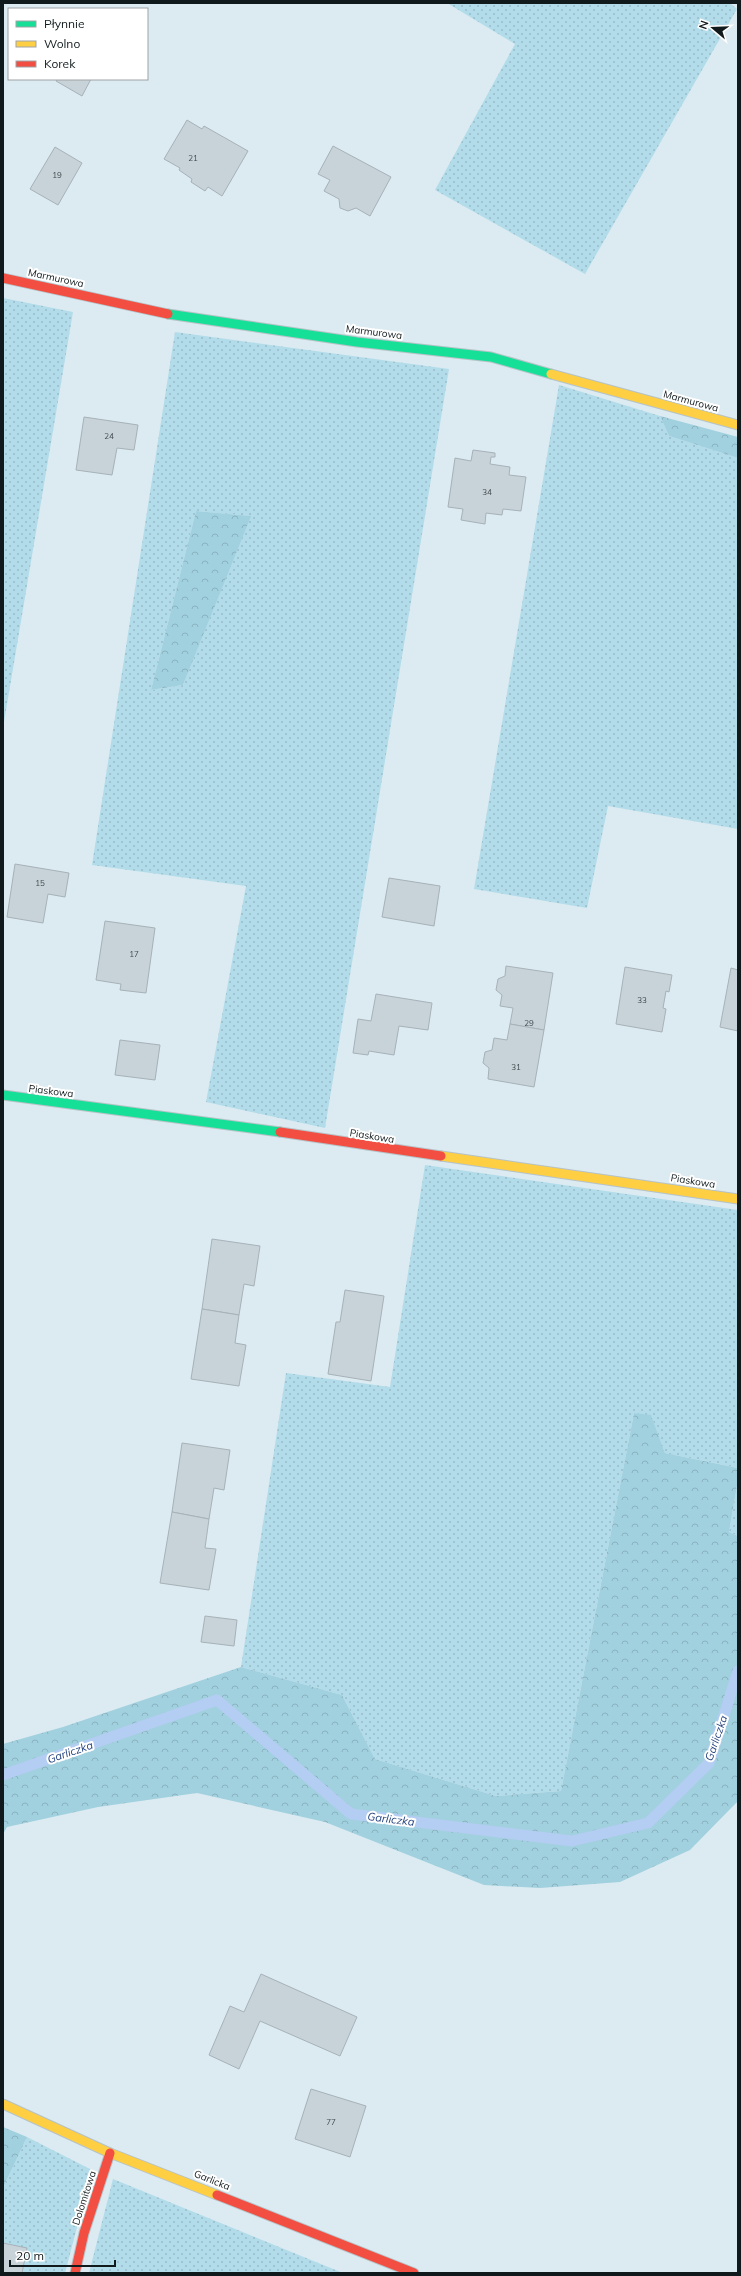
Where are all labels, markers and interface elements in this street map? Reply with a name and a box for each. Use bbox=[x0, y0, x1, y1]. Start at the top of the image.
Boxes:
legend bbox=[8, 8, 148, 80]
north arrow bbox=[693, 8, 733, 48]
text: Płynnie bbox=[44, 16, 85, 31]
text: N bbox=[696, 19, 712, 31]
text: Wolno bbox=[44, 36, 80, 51]
text: Korek bbox=[44, 56, 76, 71]
house number: 21 bbox=[188, 153, 198, 163]
house number: 19 bbox=[52, 170, 62, 180]
street label: Marmurowa bbox=[27, 266, 85, 290]
street label: Marmurowa bbox=[345, 322, 403, 342]
street label: Marmurowa bbox=[662, 387, 720, 415]
house number: 24 bbox=[104, 431, 114, 441]
house number: 34 bbox=[482, 487, 492, 497]
house number: 15 bbox=[35, 878, 45, 888]
house number: 17 bbox=[129, 949, 139, 959]
house number: 33 bbox=[637, 995, 647, 1005]
house number: 29 bbox=[524, 1018, 534, 1028]
house number: 31 bbox=[511, 1062, 521, 1072]
street label: Piaskowa bbox=[28, 1082, 74, 1100]
street label: Piaskowa bbox=[349, 1126, 395, 1146]
street label: Piaskowa bbox=[670, 1171, 716, 1191]
water label: Garliczka bbox=[702, 1713, 730, 1763]
water label: Garliczka bbox=[45, 1738, 95, 1766]
water label: Garliczka bbox=[367, 1809, 416, 1829]
house number: 77 bbox=[326, 2117, 336, 2127]
street label: Garlicka bbox=[192, 2167, 232, 2193]
street label: Dolomitowa bbox=[69, 2169, 99, 2227]
scale bar bbox=[10, 2242, 115, 2268]
text: 20 m bbox=[16, 2248, 44, 2263]

